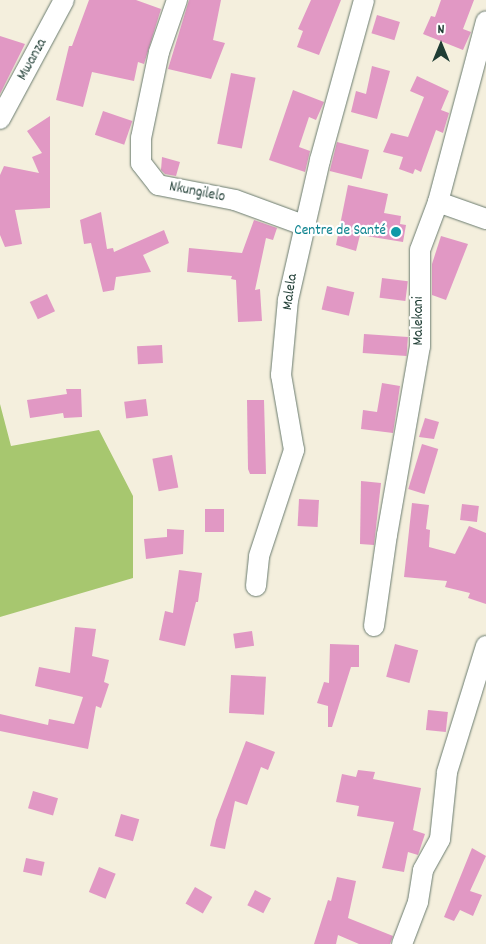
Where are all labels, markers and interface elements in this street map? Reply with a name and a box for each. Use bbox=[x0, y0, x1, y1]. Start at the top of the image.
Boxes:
north arrow bbox=[416, 20, 466, 70]
text: N bbox=[438, 20, 444, 40]
street label: Mwanza bbox=[14, 36, 52, 84]
street label: Nkungilelo bbox=[167, 179, 227, 207]
place label: Centre de Santé bbox=[294, 223, 386, 241]
marker: Centre de Santé bbox=[390, 226, 402, 238]
street label: Malela bbox=[280, 273, 302, 311]
street label: Malekani bbox=[411, 297, 429, 345]

